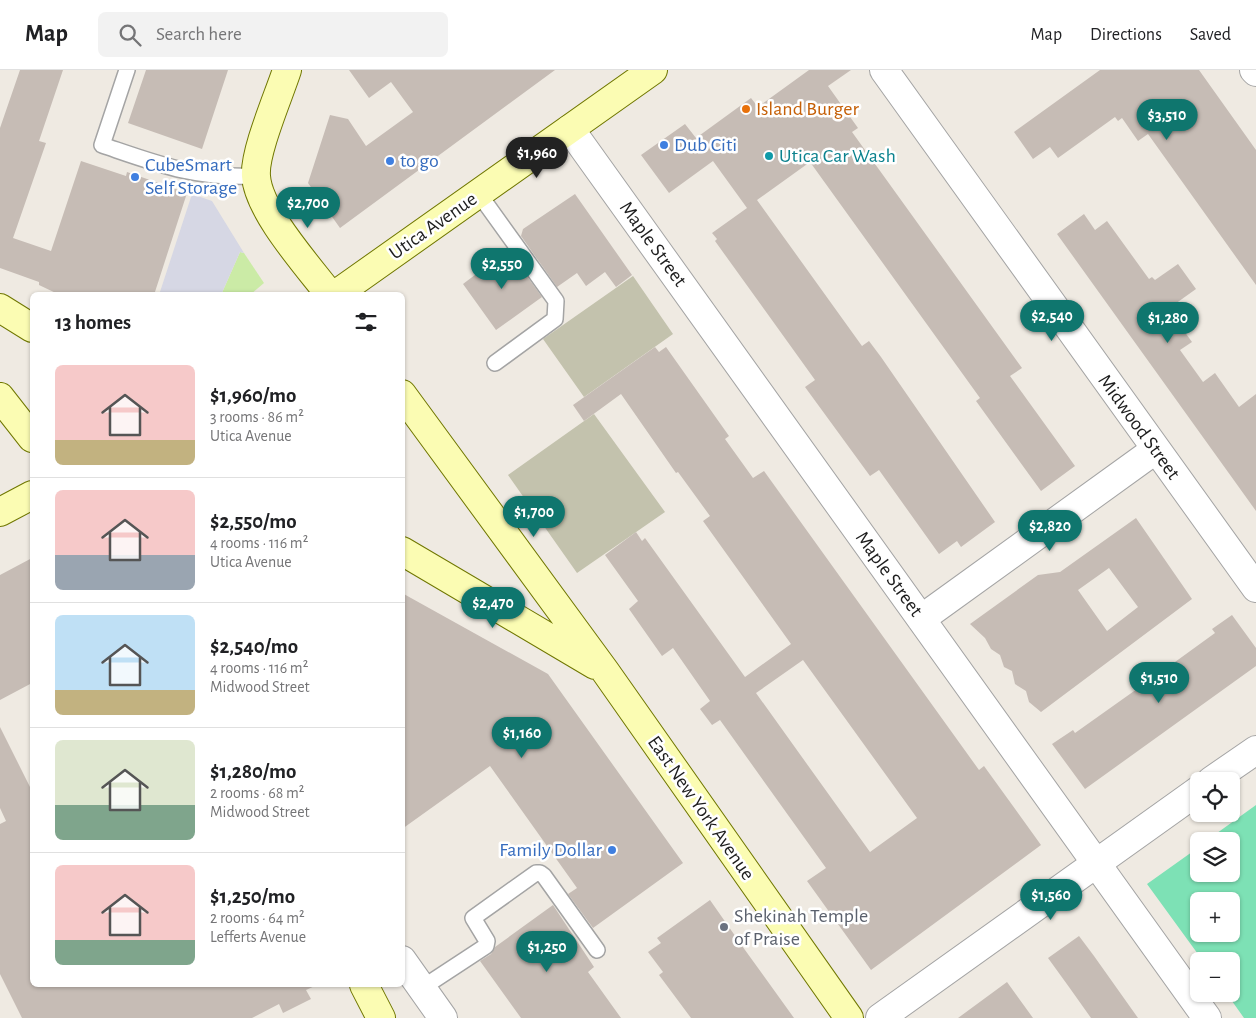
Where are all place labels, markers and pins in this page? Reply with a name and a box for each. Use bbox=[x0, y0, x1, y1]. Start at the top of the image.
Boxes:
pin: $3,510 bbox=[1126, 98, 1208, 141]
place label: Island Burger bbox=[756, 99, 859, 119]
marker: Island Burger bbox=[740, 103, 752, 115]
place label: Dub Citi bbox=[674, 135, 737, 155]
pin: $1,960 bbox=[496, 136, 578, 179]
marker: Dub Citi bbox=[658, 139, 670, 151]
place label: Utica Car Wash bbox=[779, 146, 896, 166]
marker: Utica Car Wash bbox=[763, 150, 775, 162]
place label: to go bbox=[400, 151, 439, 171]
place label: CubeSmart Self Storage bbox=[145, 155, 237, 198]
marker: to go bbox=[384, 155, 396, 167]
marker: CubeSmart Self Storage bbox=[129, 171, 141, 183]
pin: $2,700 bbox=[267, 186, 349, 229]
pin: $2,550 bbox=[461, 248, 543, 290]
pin: $2,540 bbox=[1011, 300, 1093, 342]
pin: $1,280 bbox=[1127, 302, 1209, 344]
pin: $1,700 bbox=[493, 496, 575, 538]
pin: $2,820 bbox=[1009, 510, 1091, 552]
pin: $2,470 bbox=[452, 586, 534, 629]
pin: $1,510 bbox=[1118, 662, 1200, 704]
pin: $1,160 bbox=[481, 716, 563, 759]
place label: Family Dollar bbox=[499, 840, 603, 860]
marker: Family Dollar bbox=[606, 844, 618, 856]
pin: $1,560 bbox=[1010, 878, 1092, 921]
place label: Shekinah Temple of Praise bbox=[734, 906, 868, 949]
marker: Shekinah Temple of Praise bbox=[718, 921, 730, 933]
pin: $1,250 bbox=[506, 930, 588, 973]

